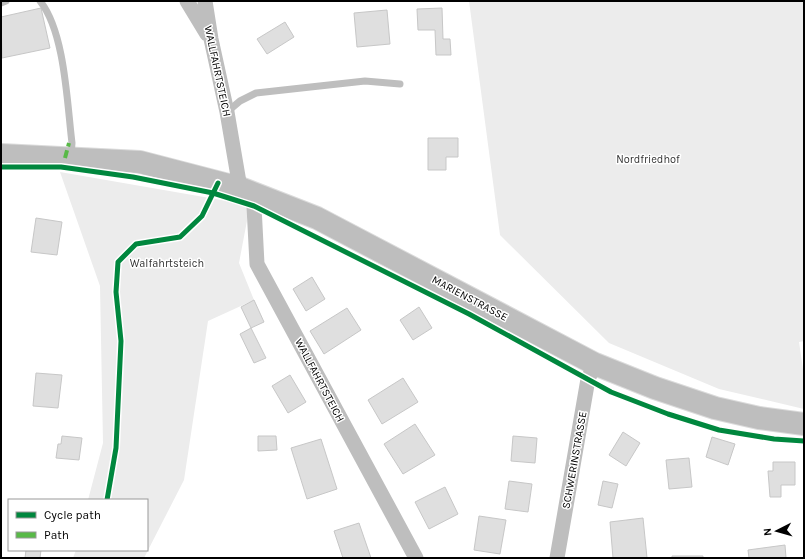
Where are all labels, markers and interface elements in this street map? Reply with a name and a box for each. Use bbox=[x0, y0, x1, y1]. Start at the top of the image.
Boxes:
street label: WALLFAHRTSTEICH bbox=[202, 24, 234, 118]
park label: Nordfriedhof bbox=[616, 153, 680, 166]
park label: Walfahrtsteich bbox=[130, 257, 204, 270]
street label: MARIENSTRASSE bbox=[430, 273, 510, 324]
street label: WALLFAHRTSTEICH bbox=[292, 336, 347, 424]
street label: SCHWERINSTRASSE bbox=[560, 410, 589, 510]
legend bbox=[8, 499, 148, 551]
text: Cycle path bbox=[44, 508, 101, 522]
north arrow bbox=[757, 511, 797, 551]
text: N bbox=[761, 527, 774, 537]
text: Path bbox=[44, 528, 69, 542]

